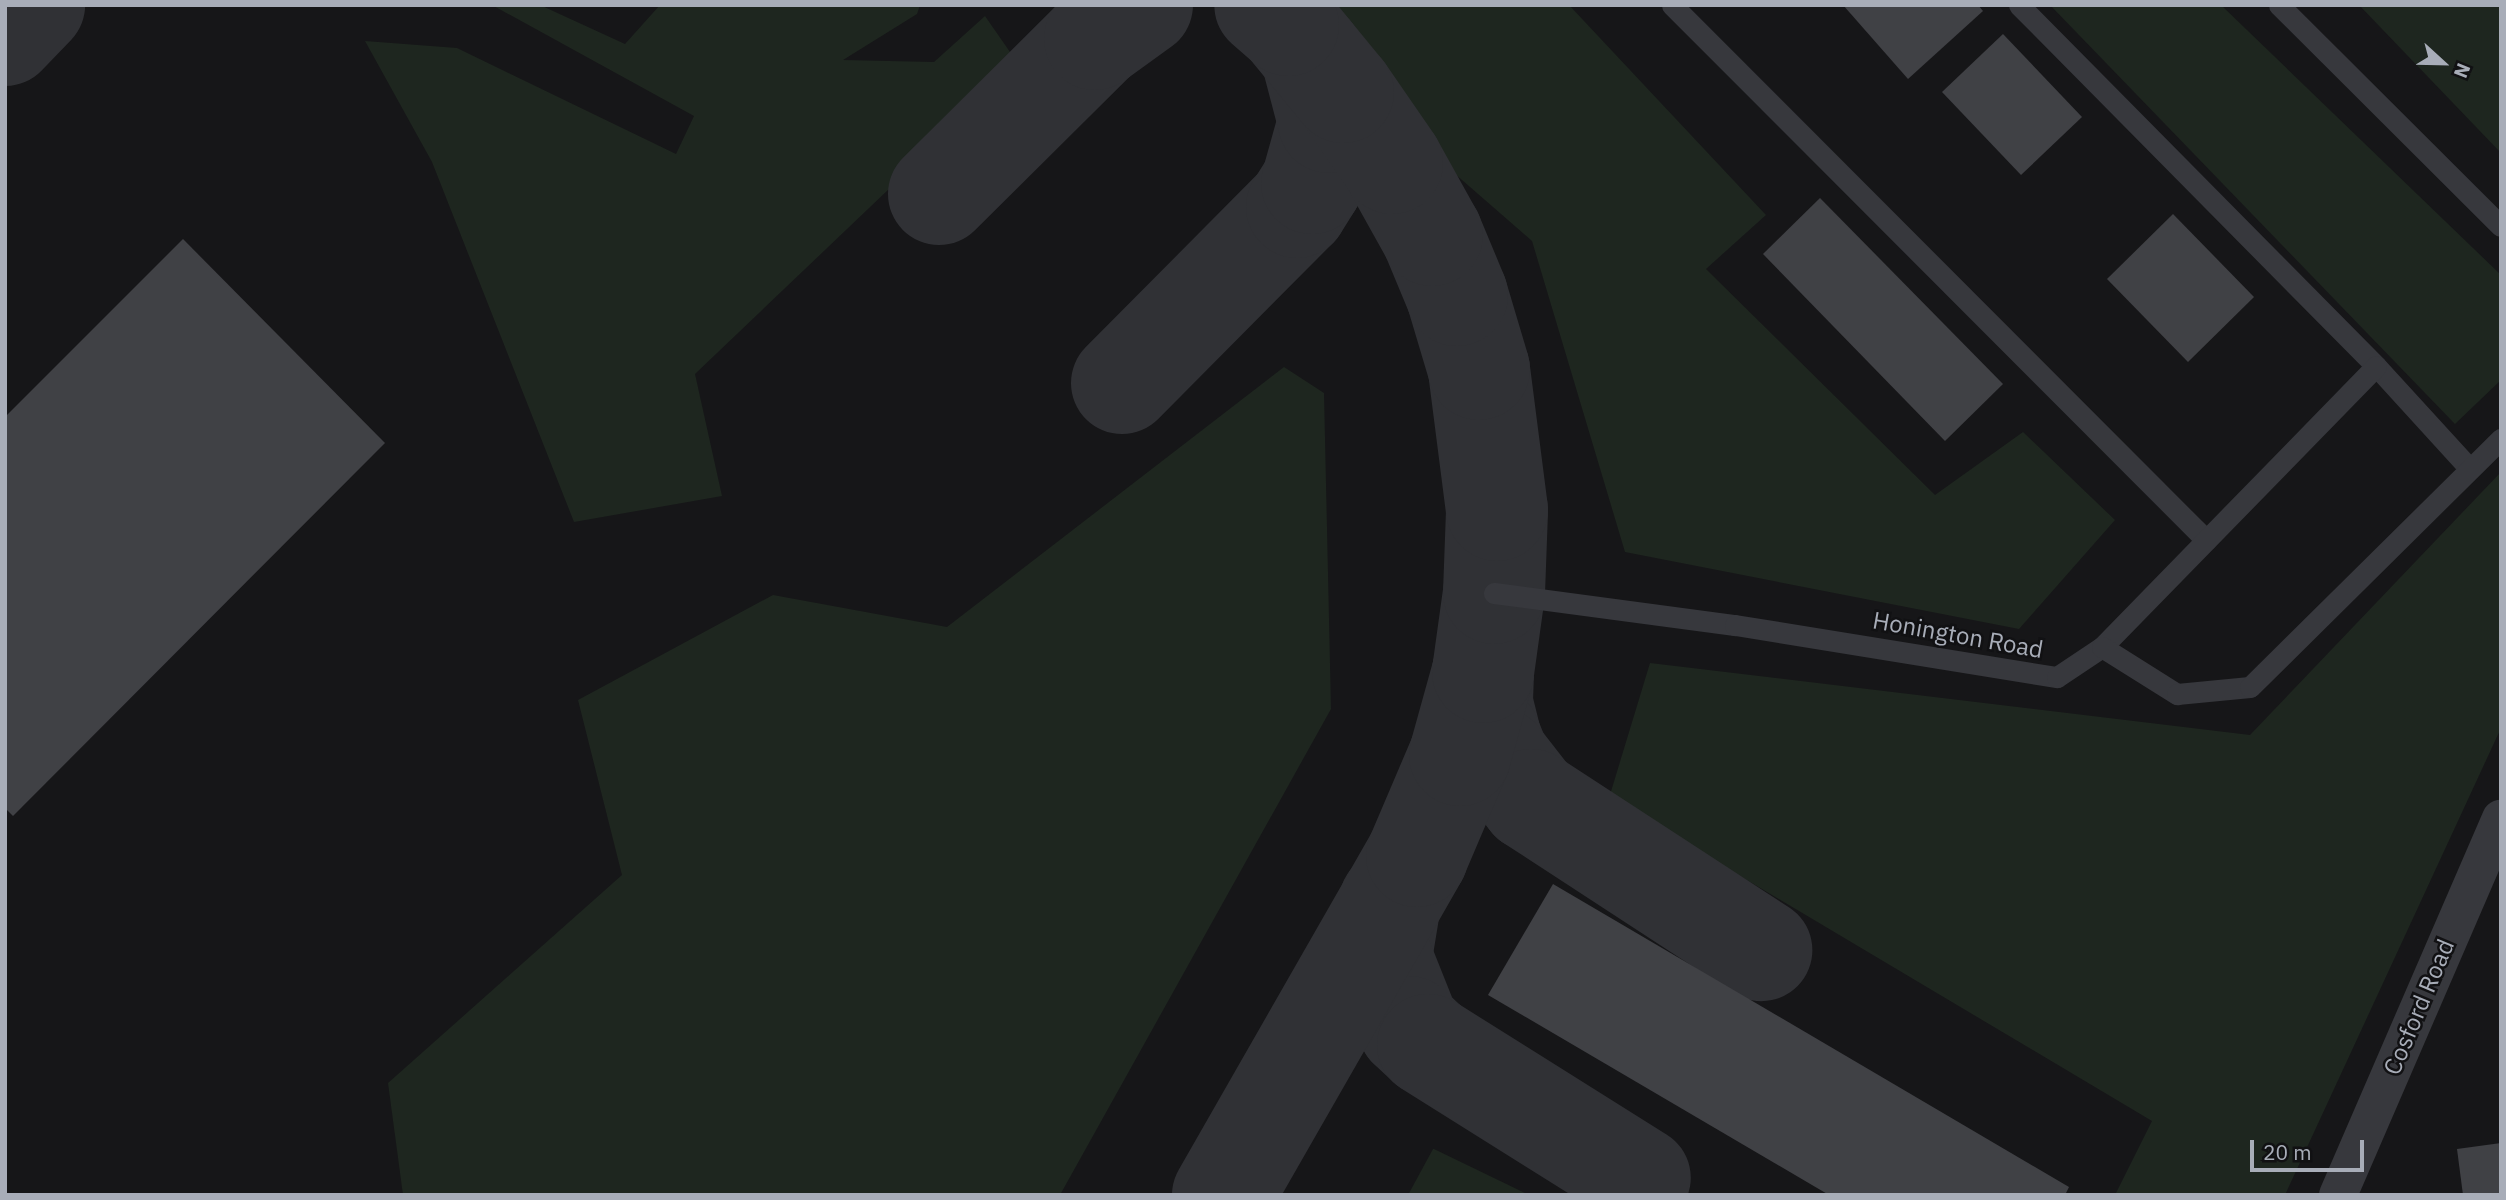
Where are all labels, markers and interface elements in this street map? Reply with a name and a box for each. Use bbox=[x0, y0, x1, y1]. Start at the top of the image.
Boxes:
north arrow bbox=[2408, 28, 2478, 98]
text: N bbox=[2449, 60, 2476, 82]
street label: Honington Road bbox=[1871, 606, 2045, 664]
street label: Cosford Road bbox=[2378, 935, 2460, 1079]
scale bar bbox=[2254, 1126, 2368, 1170]
text: 20 m bbox=[2263, 1138, 2312, 1166]

